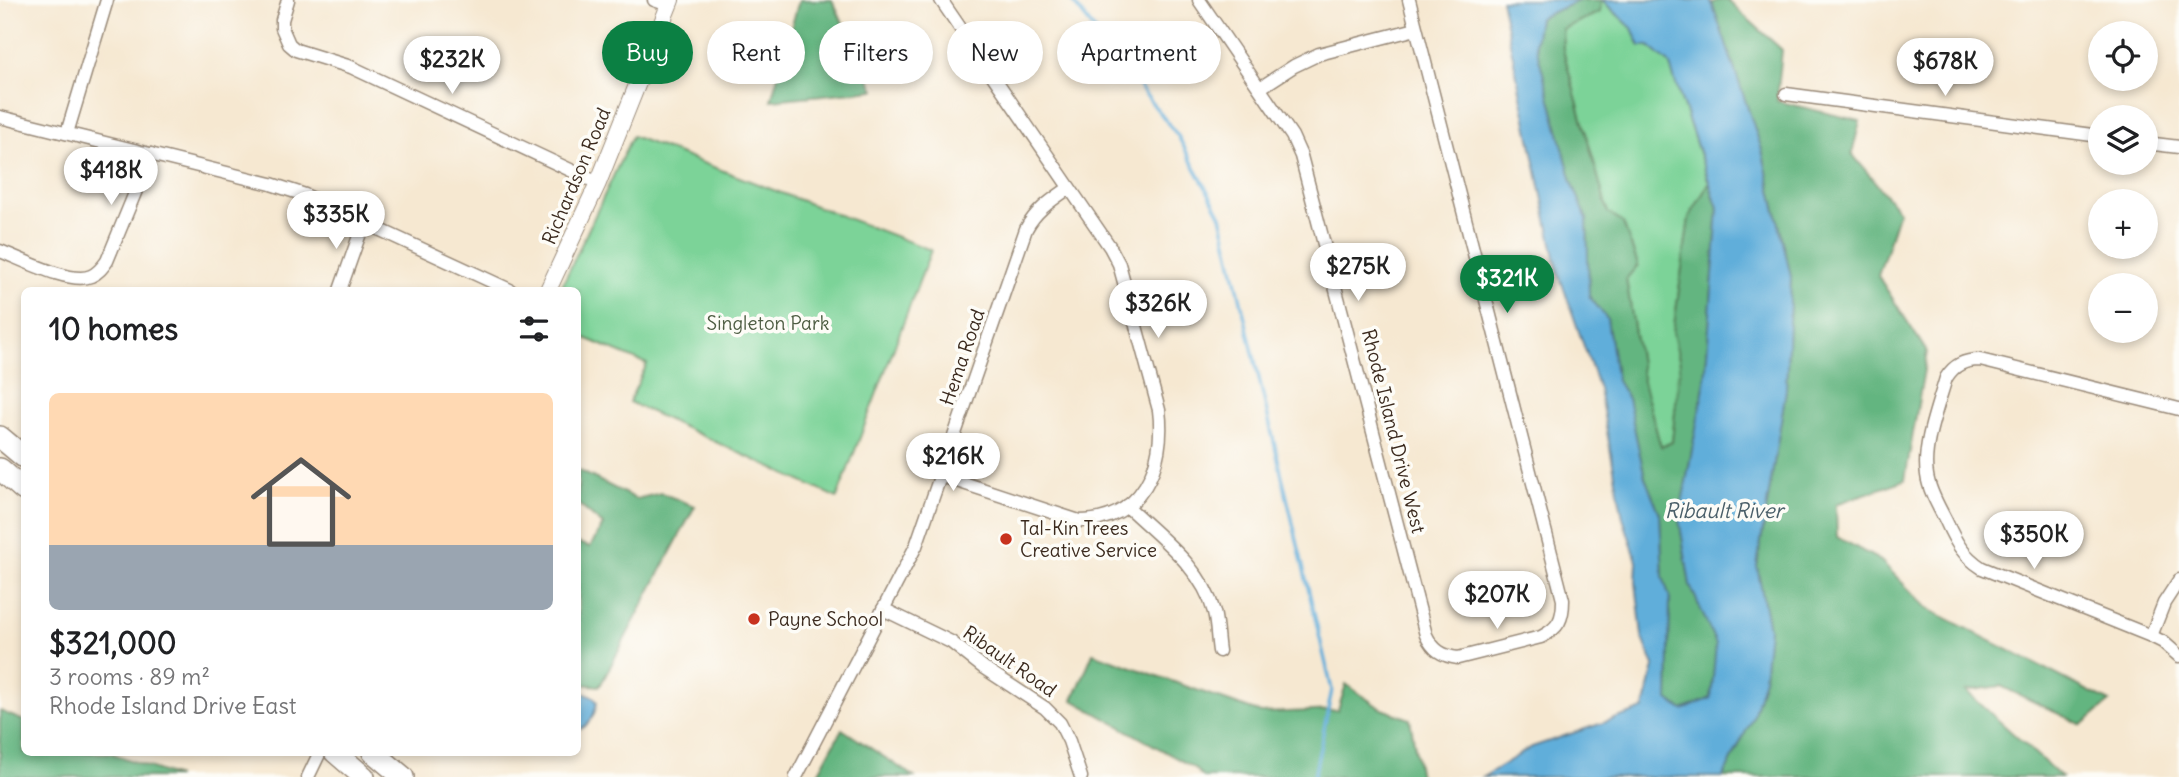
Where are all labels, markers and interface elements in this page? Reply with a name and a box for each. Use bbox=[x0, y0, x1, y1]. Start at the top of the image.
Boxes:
chip: Buy bbox=[602, 21, 693, 84]
chip: Rent bbox=[707, 21, 805, 84]
chip: Filters bbox=[819, 21, 933, 84]
chip: New bbox=[947, 21, 1043, 84]
chip: Apartment bbox=[1057, 21, 1221, 84]
map controls bbox=[2088, 21, 2158, 343]
button: locate bbox=[2088, 21, 2158, 91]
pin: $232K bbox=[403, 36, 501, 96]
pin: $678K bbox=[1896, 38, 1994, 98]
text: $232K bbox=[419, 44, 485, 73]
text: $678K bbox=[1913, 46, 1977, 75]
street label: Richardson Road bbox=[536, 104, 616, 248]
button: layers bbox=[2088, 105, 2158, 175]
pin: $418K bbox=[62, 148, 160, 207]
text: $418K bbox=[80, 155, 142, 184]
button: + bbox=[2088, 189, 2158, 259]
pin: $335K bbox=[287, 191, 385, 251]
text: $335K bbox=[303, 199, 369, 228]
pin: $275K bbox=[1309, 244, 1407, 303]
text: $275K bbox=[1326, 251, 1390, 280]
pin: $321K bbox=[1458, 256, 1556, 315]
text: $321K bbox=[1476, 263, 1538, 292]
button: − bbox=[2088, 273, 2158, 343]
pin: $326K bbox=[1109, 280, 1207, 340]
text: $326K bbox=[1125, 288, 1191, 317]
street label: Hema Road bbox=[934, 306, 990, 408]
text: 10 homes bbox=[49, 310, 178, 348]
icon: filters bbox=[515, 310, 553, 348]
park label: Singleton Park bbox=[707, 311, 830, 335]
street label: Rhode Island Drive West bbox=[1357, 326, 1431, 536]
pin: $216K bbox=[904, 434, 1002, 493]
icon: home bbox=[238, 439, 364, 565]
text: $216K bbox=[922, 441, 984, 470]
water label: Ribault River bbox=[1665, 497, 1786, 524]
pin: $350K bbox=[1985, 512, 2083, 571]
place label: Tal-Kin Trees Creative Service bbox=[1020, 516, 1157, 562]
text: $350K bbox=[2000, 519, 2068, 548]
marker: Tal-Kin Trees Creative Service bbox=[998, 531, 1014, 547]
pin: $207K bbox=[1448, 572, 1546, 631]
text: $207K bbox=[1464, 579, 1530, 608]
place label: Payne School bbox=[768, 607, 883, 631]
marker: Payne School bbox=[746, 611, 762, 627]
street label: Ribault Road bbox=[959, 620, 1061, 702]
text: $321,000 bbox=[49, 624, 177, 662]
text: 3 rooms · 89 m² bbox=[49, 662, 210, 691]
text: Rhode Island Drive East bbox=[49, 691, 297, 720]

